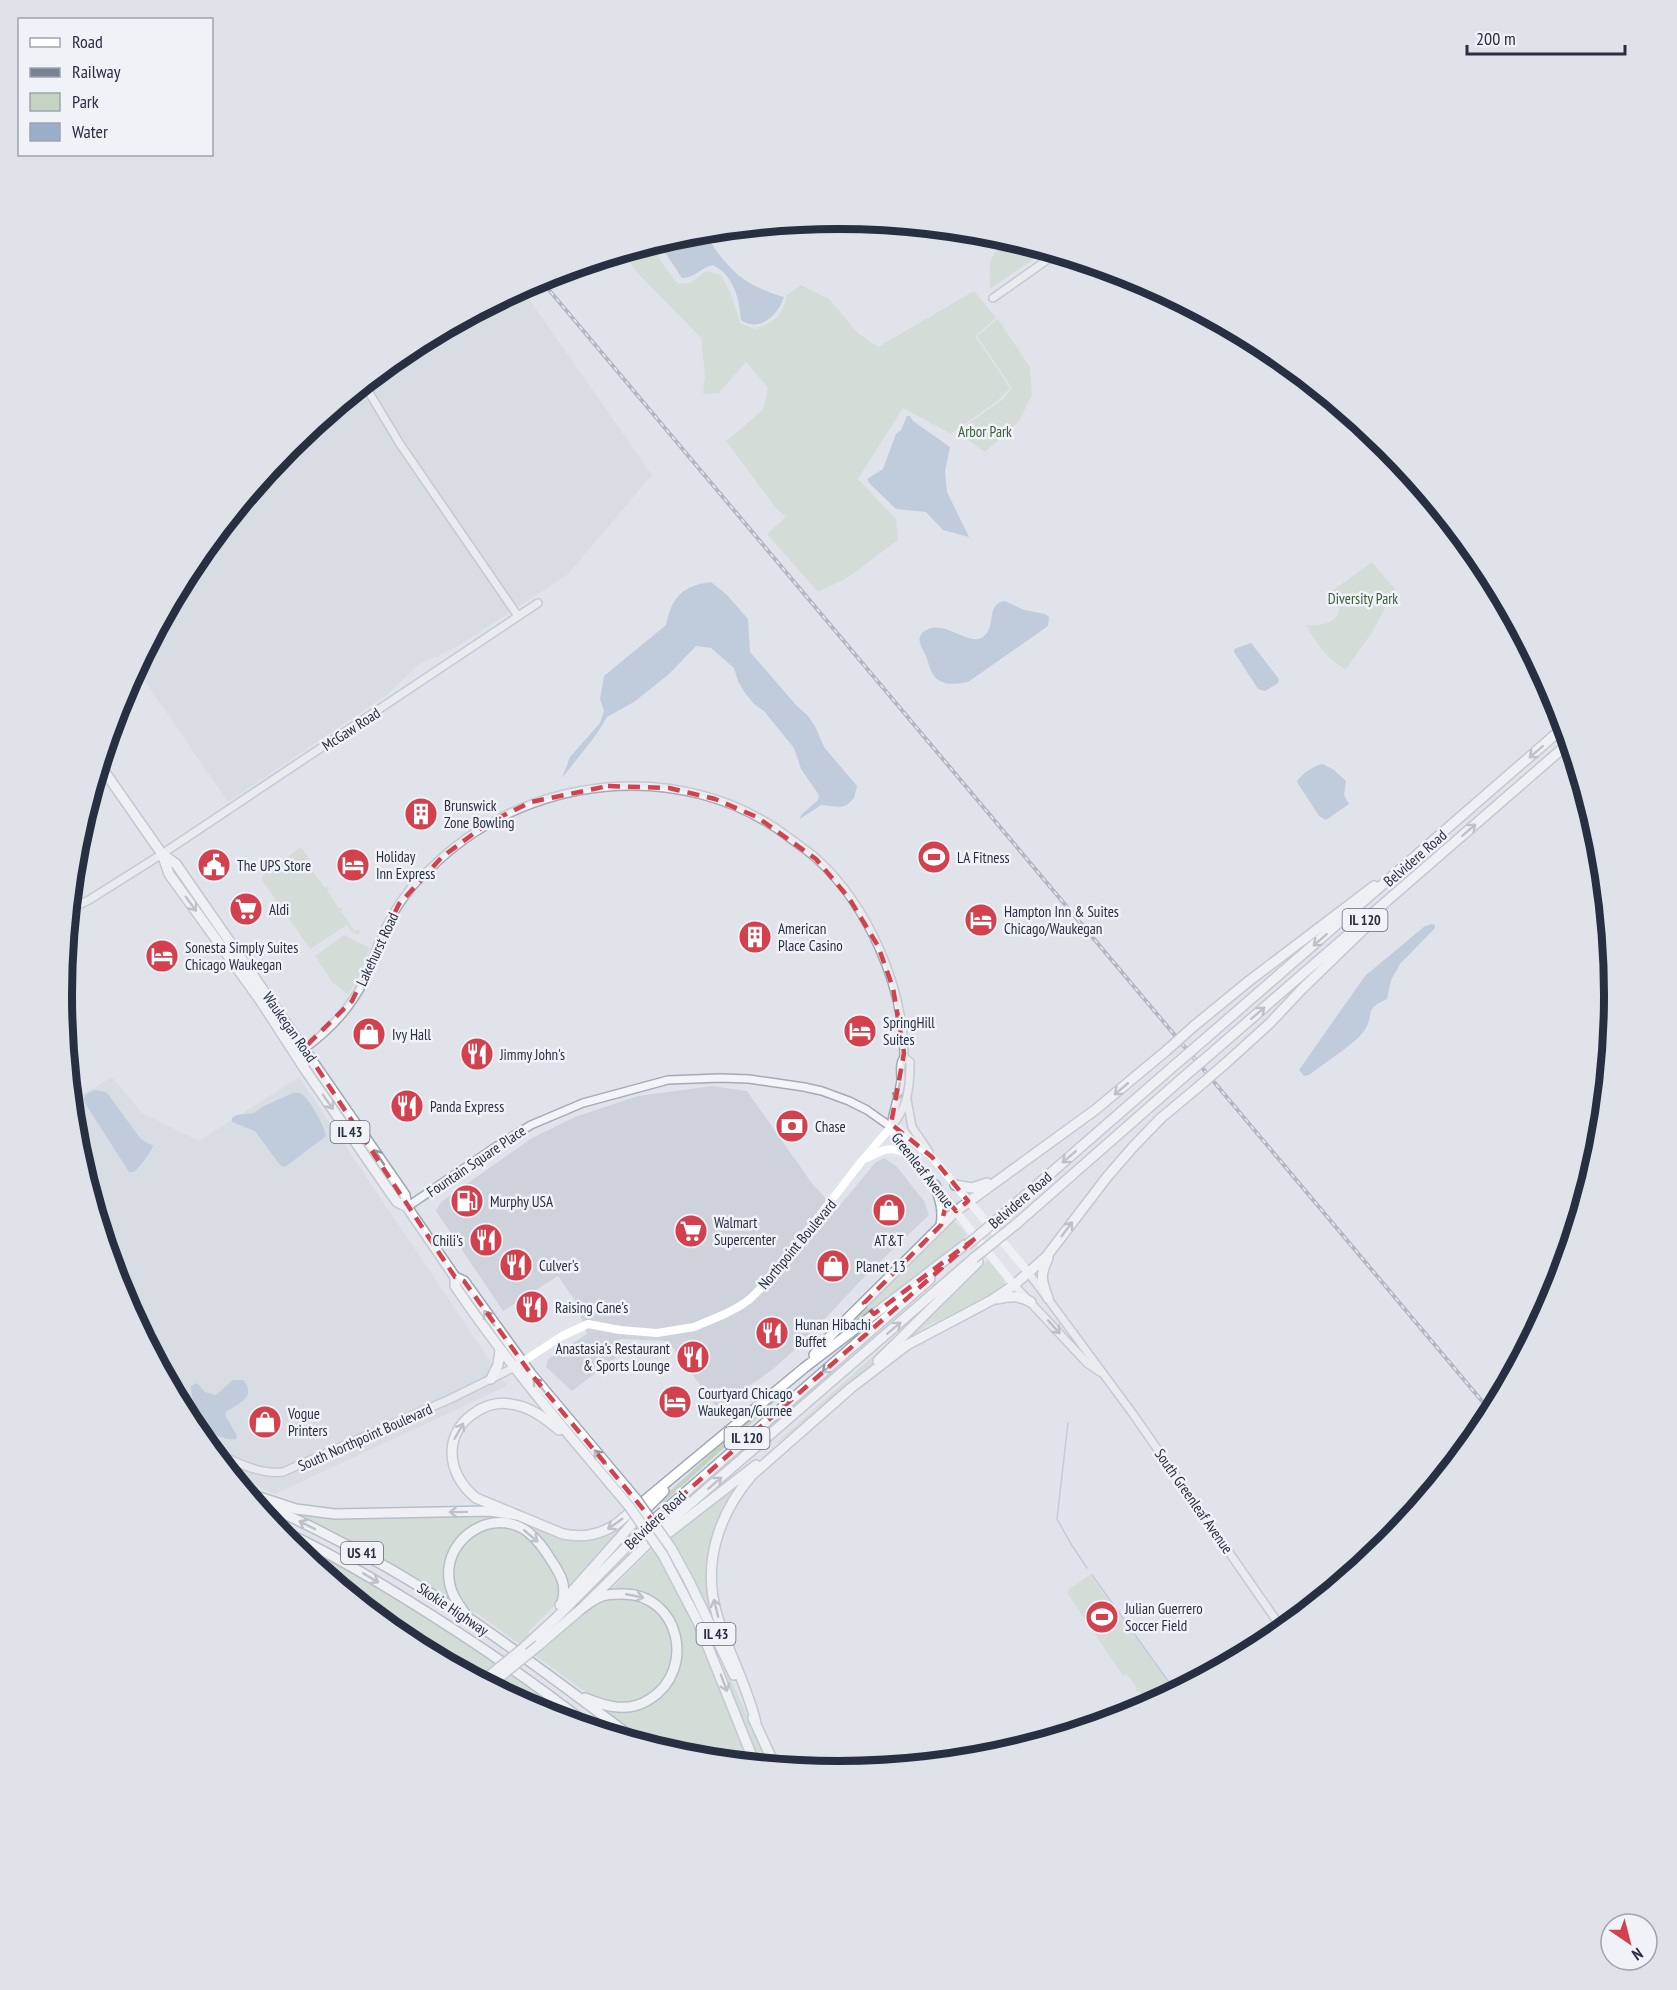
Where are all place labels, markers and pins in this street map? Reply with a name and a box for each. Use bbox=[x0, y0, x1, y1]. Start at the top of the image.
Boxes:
building icon: Brunswick Zone Bowling bbox=[403, 796, 439, 832]
place label: Brunswick Zone Bowling bbox=[444, 796, 515, 832]
sports icon: LA Fitness bbox=[916, 839, 952, 875]
public building icon: The UPS Store bbox=[196, 847, 232, 883]
hotel icon: Holiday Inn Express bbox=[335, 847, 371, 883]
place label: Holiday Inn Express bbox=[376, 847, 435, 883]
place label: LA Fitness bbox=[957, 848, 1010, 867]
place label: The UPS Store bbox=[237, 856, 311, 875]
supermarket icon: Aldi bbox=[228, 891, 264, 927]
place label: Aldi bbox=[269, 900, 289, 919]
hotel icon: Hampton Inn & Suites Chicago/Waukegan bbox=[963, 902, 999, 938]
place label: Hampton Inn & Suites Chicago/Waukegan bbox=[1004, 902, 1119, 938]
building icon: American Place Casino bbox=[737, 919, 773, 955]
place label: American Place Casino bbox=[778, 919, 843, 955]
hotel icon: Sonesta Simply Suites Chicago Waukegan bbox=[144, 938, 180, 974]
place label: Sonesta Simply Suites Chicago Waukegan bbox=[185, 938, 298, 974]
hotel icon: SpringHill Suites bbox=[842, 1013, 878, 1049]
place label: SpringHill Suites bbox=[883, 1013, 935, 1049]
shop icon: Ivy Hall bbox=[351, 1016, 387, 1052]
place label: Ivy Hall bbox=[392, 1025, 431, 1044]
restaurant icon: Jimmy John's bbox=[459, 1036, 495, 1072]
place label: Jimmy John's bbox=[499, 1045, 565, 1064]
restaurant icon: Panda Express bbox=[389, 1088, 425, 1124]
place label: Panda Express bbox=[430, 1097, 504, 1116]
bank icon: Chase bbox=[774, 1108, 810, 1144]
place label: Chase bbox=[815, 1117, 846, 1136]
fuel station icon: Murphy USA bbox=[449, 1183, 485, 1219]
place label: Murphy USA bbox=[490, 1192, 554, 1211]
shop icon: AT&T bbox=[871, 1192, 907, 1228]
supermarket icon: Walmart Supercenter bbox=[673, 1213, 709, 1249]
place label: Walmart Supercenter bbox=[714, 1213, 777, 1249]
restaurant icon: Chili's bbox=[468, 1222, 504, 1258]
place label: Chili's bbox=[433, 1231, 463, 1250]
place label: AT&T bbox=[874, 1231, 904, 1250]
restaurant icon: Culver's bbox=[498, 1247, 534, 1283]
shop icon: Planet 13 bbox=[815, 1248, 851, 1284]
place label: Culver's bbox=[539, 1256, 579, 1275]
place label: Planet 13 bbox=[856, 1257, 906, 1276]
restaurant icon: Raising Cane's bbox=[514, 1289, 550, 1325]
place label: Raising Cane's bbox=[555, 1298, 628, 1317]
restaurant icon: Hunan Hibachi Buffet bbox=[754, 1315, 790, 1351]
place label: Hunan Hibachi Buffet bbox=[795, 1315, 871, 1351]
place label: Anastasia's Restaurant & Sports Lounge bbox=[555, 1339, 670, 1375]
restaurant icon: Anastasia's Restaurant & Sports Lounge bbox=[675, 1339, 711, 1375]
hotel icon: Courtyard Chicago Waukegan/Gurnee bbox=[657, 1384, 693, 1420]
place label: Courtyard Chicago Waukegan/Gurnee bbox=[698, 1384, 792, 1420]
shop icon: Vogue Printers bbox=[247, 1404, 283, 1440]
place label: Vogue Printers bbox=[287, 1404, 328, 1440]
sports icon: Julian Guerrero Soccer Field bbox=[1084, 1599, 1120, 1635]
place label: Julian Guerrero Soccer Field bbox=[1124, 1599, 1203, 1635]

